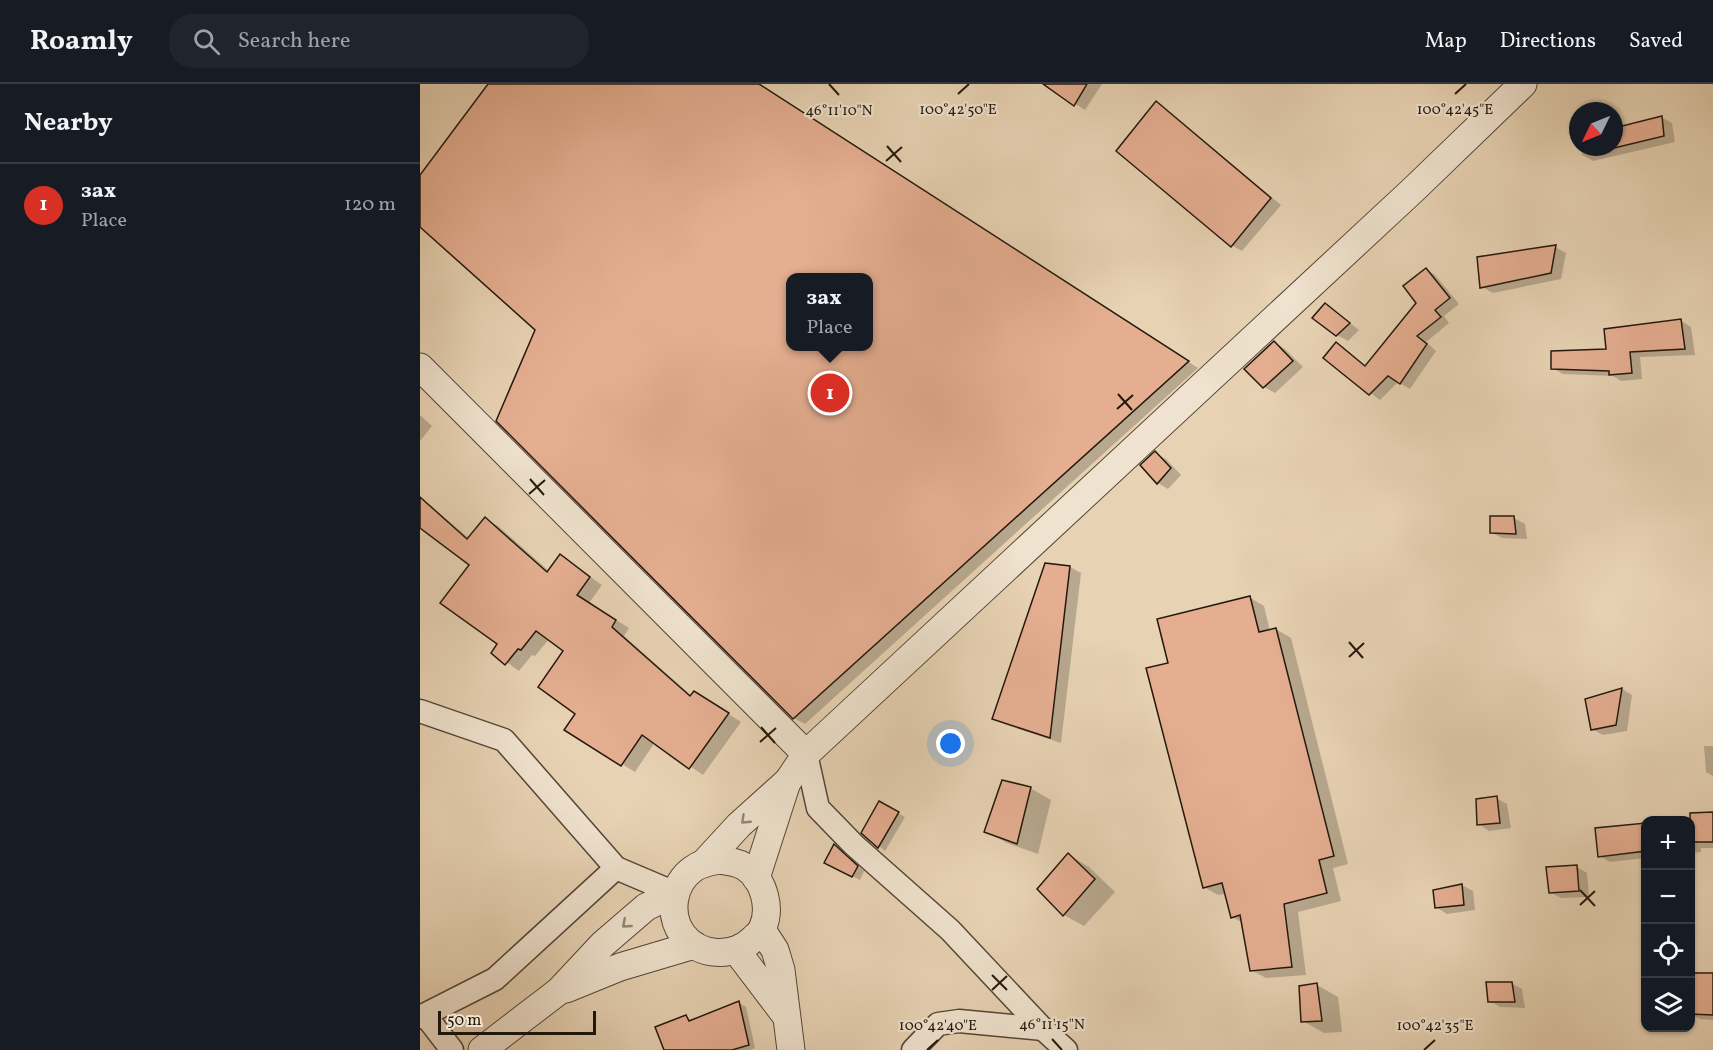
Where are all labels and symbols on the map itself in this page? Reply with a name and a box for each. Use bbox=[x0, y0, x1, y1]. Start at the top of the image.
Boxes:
text: 100°42'50"E bbox=[919, 100, 997, 121]
text: 100°42'45"E bbox=[1417, 100, 1493, 121]
text: 46°11'10"N bbox=[805, 101, 873, 122]
north arrow bbox=[1569, 102, 1623, 156]
pin: 1 bbox=[810, 370, 850, 416]
your location bbox=[936, 729, 965, 758]
one-way arrow bbox=[741, 813, 751, 824]
one-way arrow bbox=[622, 917, 633, 928]
scale bar bbox=[438, 1008, 596, 1036]
text: 46°11'15"N bbox=[1019, 1015, 1085, 1036]
text: 100°42'40"E bbox=[899, 1016, 977, 1037]
text: 100°42'35"E bbox=[1396, 1016, 1474, 1037]

